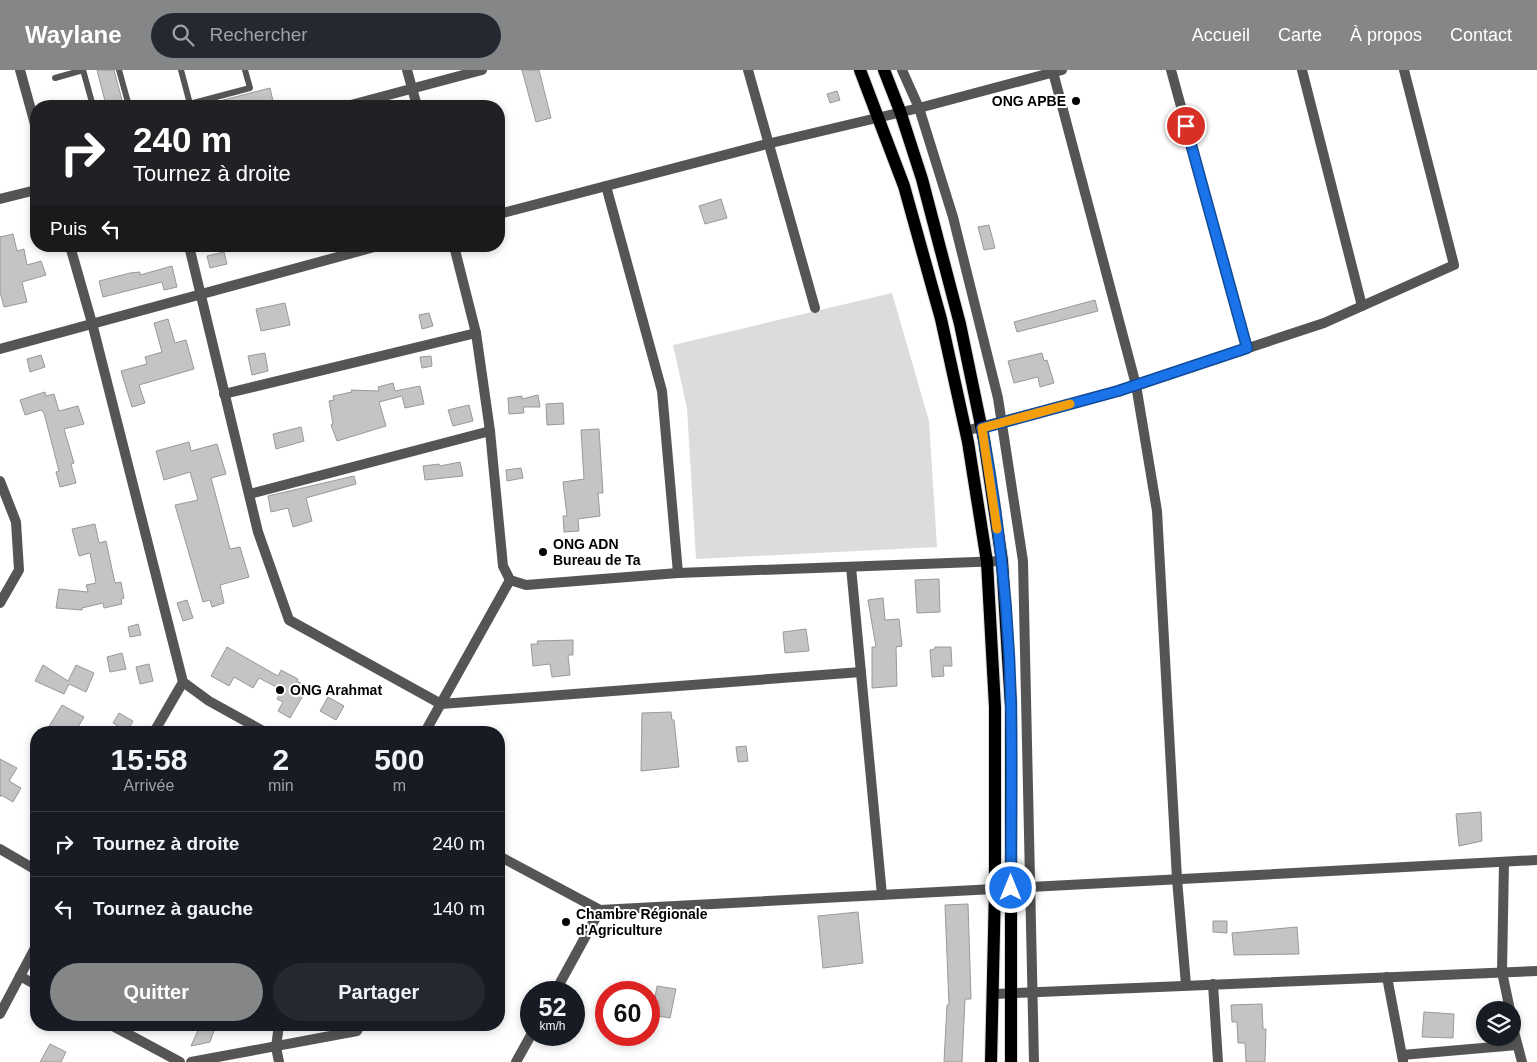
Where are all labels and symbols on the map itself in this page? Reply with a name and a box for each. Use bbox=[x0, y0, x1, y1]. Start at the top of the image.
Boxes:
place label: ONG APBE bbox=[992, 93, 1066, 109]
marker: ONG APBE bbox=[1070, 95, 1082, 107]
pin bbox=[1165, 105, 1207, 147]
place label: ONG ADN Bureau de Ta bbox=[553, 536, 641, 568]
marker: ONG ADN Bureau de Ta bbox=[537, 546, 549, 558]
place label: ONG Arahmat bbox=[290, 682, 382, 698]
marker: ONG Arahmat bbox=[274, 684, 286, 696]
position arrow bbox=[984, 861, 1036, 913]
place label: Chambre Régionale d'Agriculture bbox=[576, 906, 708, 938]
marker: Chambre Régionale d'Agriculture bbox=[560, 916, 572, 928]
speed limit sign: 60 bbox=[595, 981, 660, 1046]

